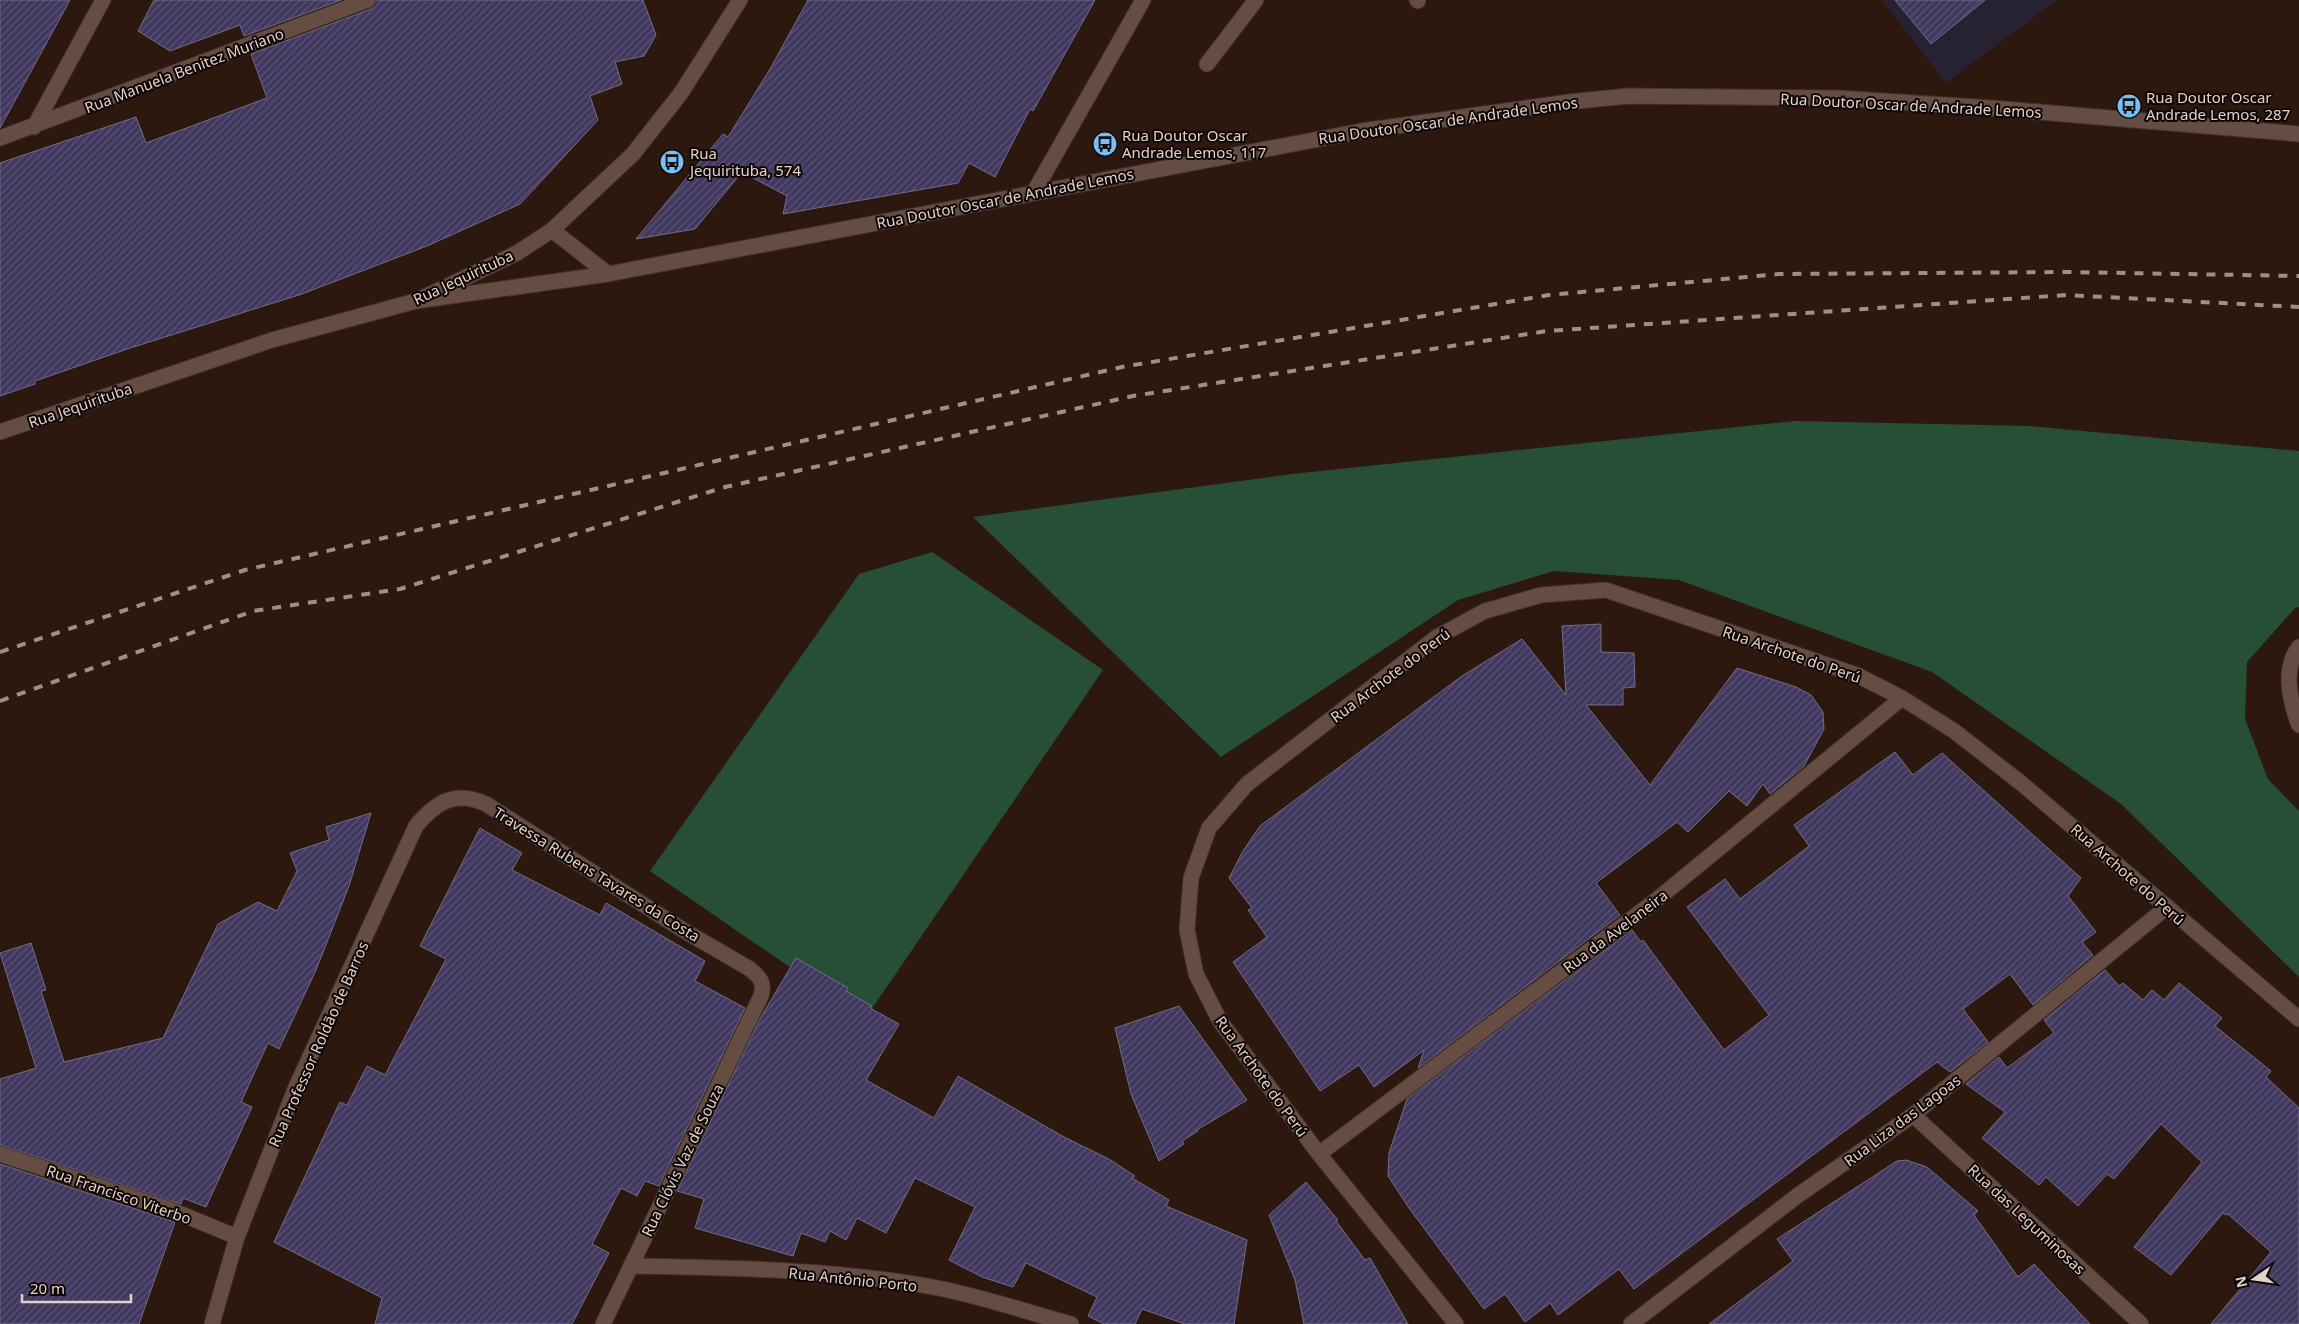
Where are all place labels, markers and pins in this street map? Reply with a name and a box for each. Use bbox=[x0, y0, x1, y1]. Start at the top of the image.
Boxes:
place label: Rua Doutor Oscar Andrade Lemos, 287 bbox=[2146, 87, 2290, 124]
bus stop icon: Rua Doutor Oscar Andrade Lemos, 287 bbox=[2116, 93, 2142, 119]
place label: Rua Doutor Oscar Andrade Lemos, 117 bbox=[1122, 125, 1266, 162]
bus stop icon: Rua Doutor Oscar Andrade Lemos, 117 bbox=[1092, 131, 1118, 157]
place label: Rua Jequirituba, 574 bbox=[688, 143, 801, 180]
bus stop icon: Rua Jequirituba, 574 bbox=[659, 149, 685, 175]

